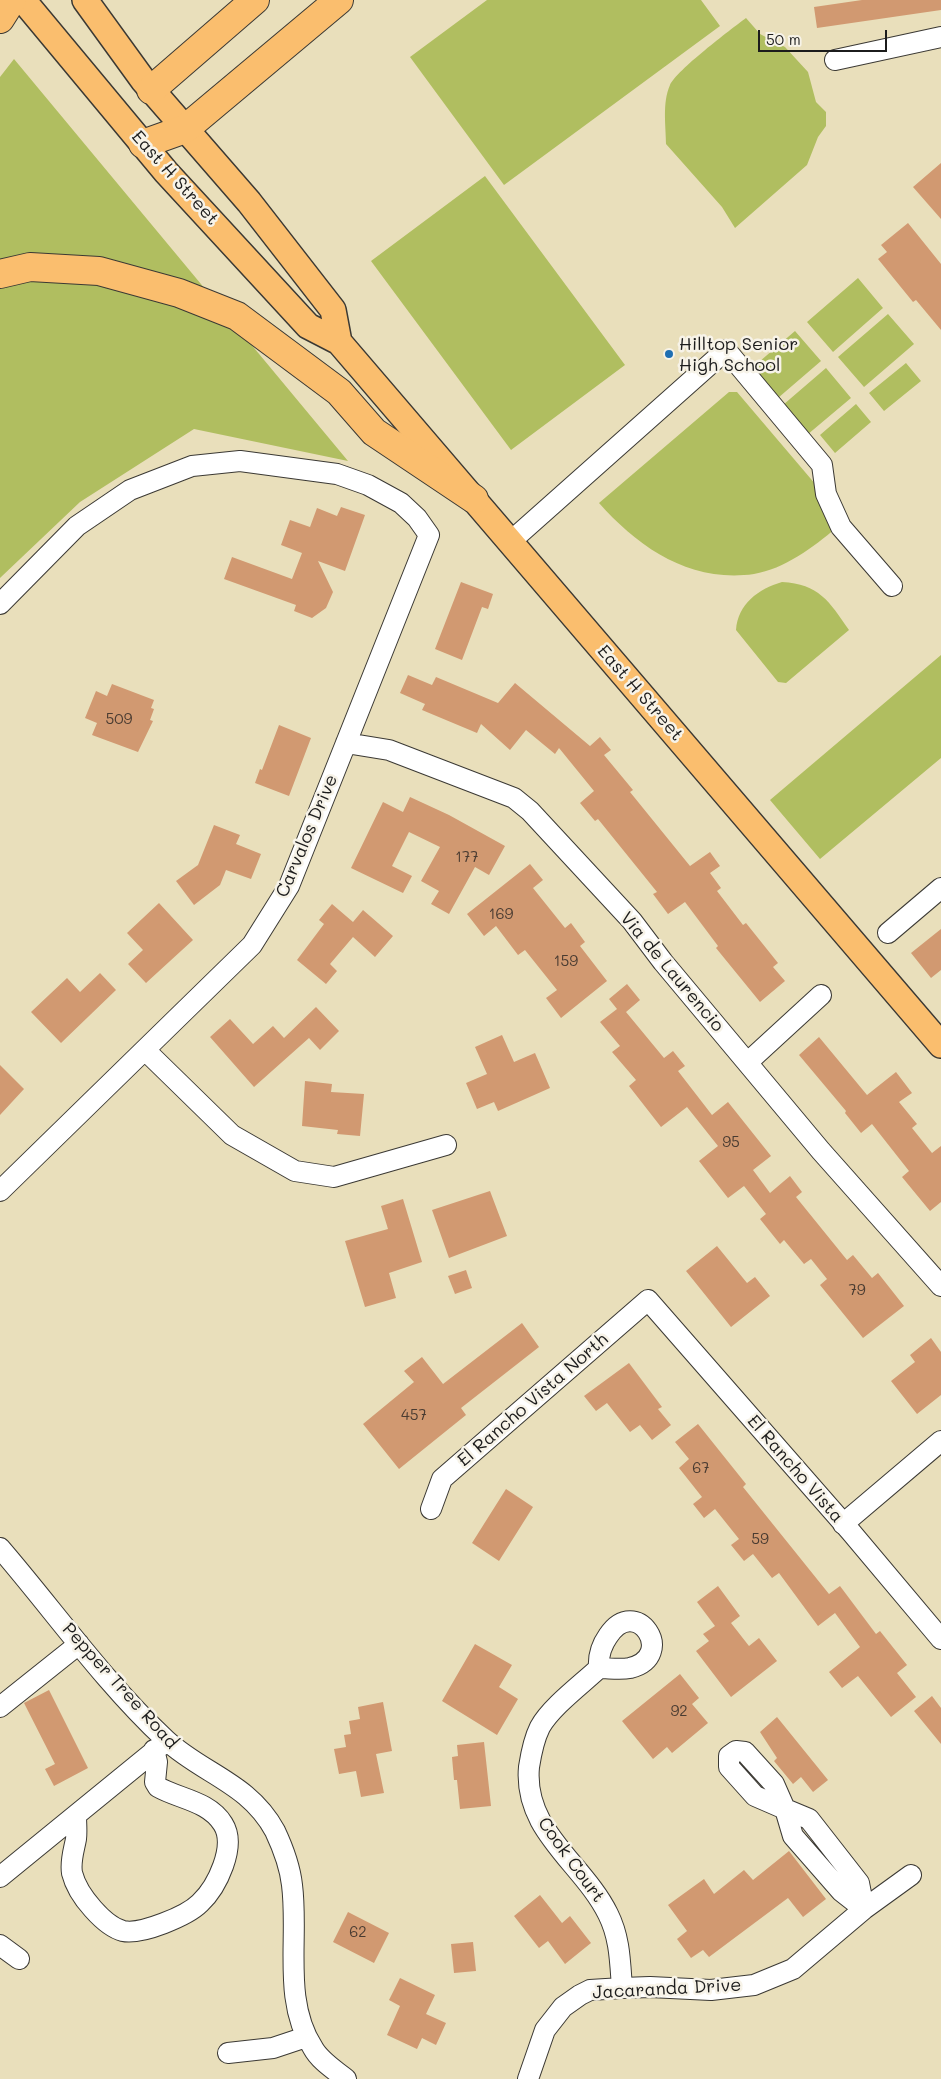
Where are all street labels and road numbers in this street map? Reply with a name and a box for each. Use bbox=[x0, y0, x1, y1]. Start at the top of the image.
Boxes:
street label: East H Street bbox=[127, 126, 223, 230]
street label: East H Street bbox=[593, 641, 687, 745]
street label: Carvalos Drive bbox=[271, 771, 343, 901]
street label: Via de Laurencio bbox=[616, 908, 728, 1036]
street label: El Rancho Vista North bbox=[453, 1329, 613, 1471]
street label: El Rancho Vista bbox=[742, 1411, 848, 1527]
street label: Pepper Tree Road bbox=[58, 1618, 182, 1754]
street label: Cook Court bbox=[533, 1813, 609, 1907]
street label: Jacaranda Drive bbox=[592, 1974, 742, 2004]

